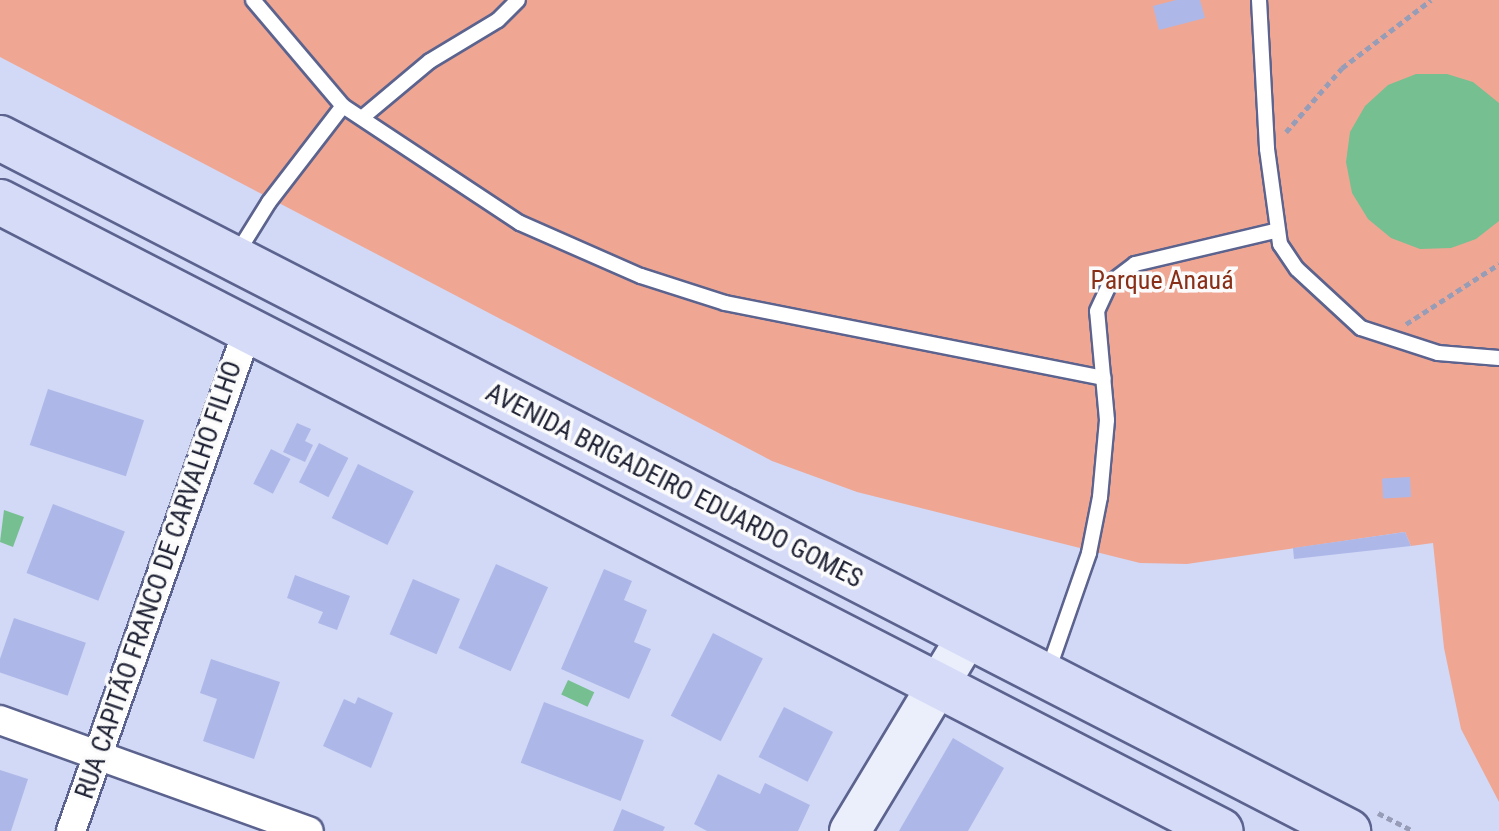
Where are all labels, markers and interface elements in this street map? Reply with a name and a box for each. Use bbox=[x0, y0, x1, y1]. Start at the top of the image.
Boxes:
park label: Parque Anauá bbox=[1090, 265, 1234, 297]
street label: RUA CAPITÃO FRANCO DE CARVALHO FILHO bbox=[69, 357, 249, 803]
street label: AVENIDA BRIGADEIRO EDUARDO GOMES bbox=[481, 377, 867, 595]

